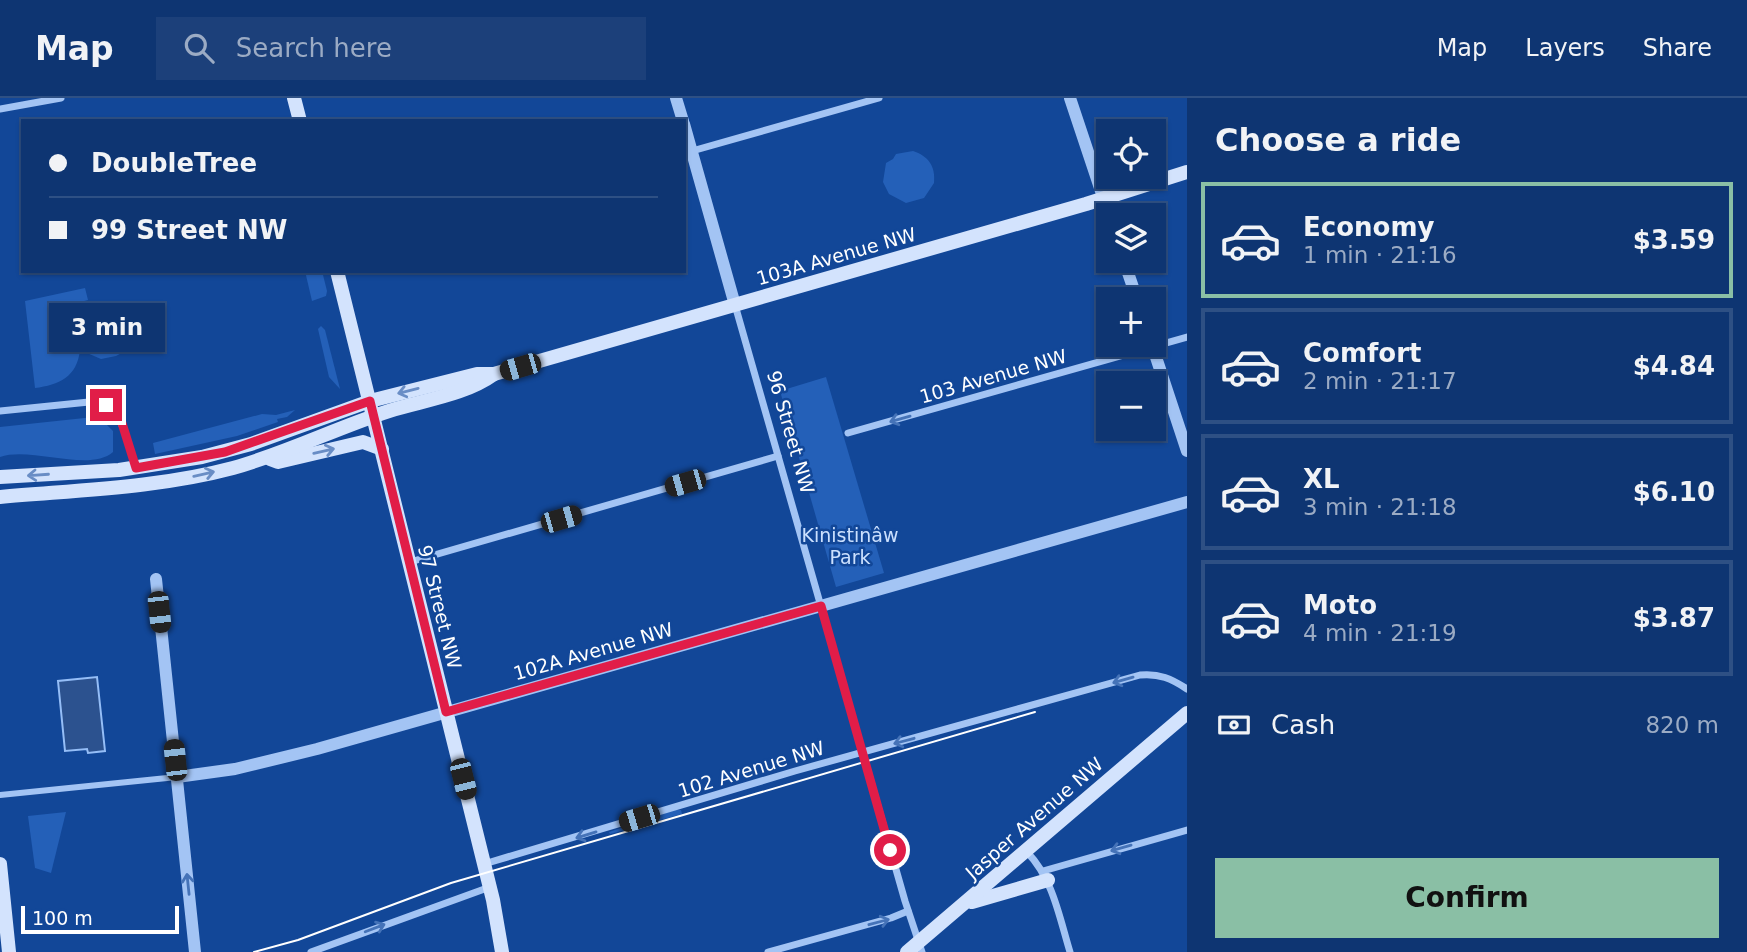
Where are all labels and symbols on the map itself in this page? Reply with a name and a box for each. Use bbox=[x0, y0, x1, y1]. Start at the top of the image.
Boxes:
street label: 103A Avenue NW bbox=[754, 223, 919, 289]
callout: 3 min bbox=[48, 303, 164, 352]
street label: 103 Avenue NW bbox=[917, 344, 1069, 408]
car bbox=[497, 351, 544, 383]
street label: 96 Street NW bbox=[763, 368, 819, 496]
one-way arrow bbox=[397, 385, 420, 399]
route end bbox=[90, 389, 122, 421]
one-way arrow bbox=[889, 413, 911, 426]
one-way arrow bbox=[312, 444, 335, 457]
one-way arrow bbox=[193, 467, 215, 480]
car bbox=[662, 467, 709, 499]
one-way arrow bbox=[27, 469, 50, 482]
car bbox=[538, 503, 585, 535]
park label: Kinistinâw Park bbox=[802, 524, 898, 568]
street label: 97 Street NW bbox=[414, 543, 466, 671]
car bbox=[147, 590, 172, 634]
street label: 102A Avenue NW bbox=[511, 618, 676, 684]
one-way arrow bbox=[1113, 675, 1135, 688]
street label: 102 Avenue NW bbox=[675, 736, 827, 802]
one-way arrow bbox=[893, 736, 915, 749]
car bbox=[163, 738, 188, 782]
street label: Jasper Avenue NW bbox=[960, 752, 1107, 884]
car bbox=[448, 756, 479, 802]
car bbox=[616, 802, 663, 834]
one-way arrow bbox=[575, 829, 597, 842]
route start bbox=[874, 834, 906, 866]
one-way arrow bbox=[1111, 843, 1133, 856]
one-way arrow bbox=[181, 873, 194, 896]
scale bar bbox=[21, 903, 178, 935]
one-way arrow bbox=[867, 914, 889, 927]
one-way arrow bbox=[364, 920, 386, 933]

